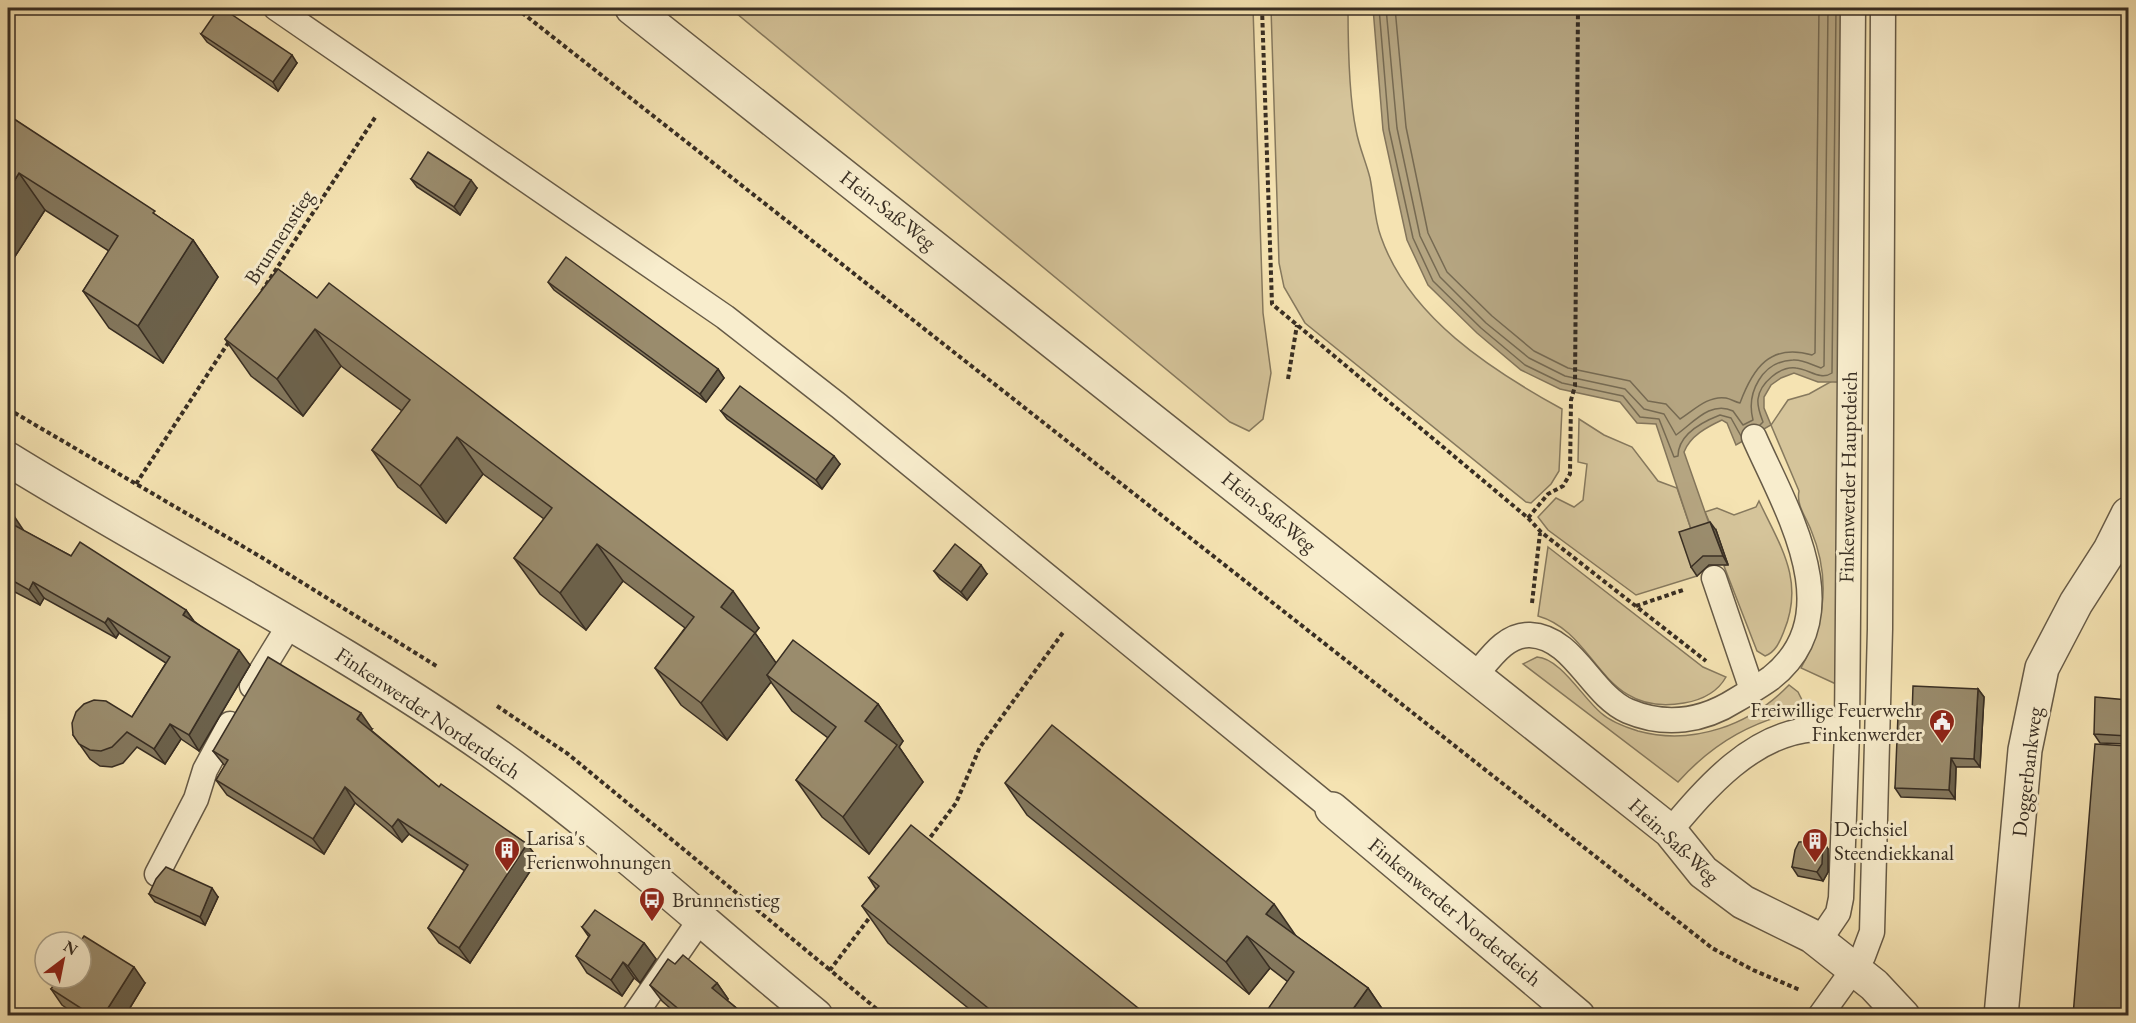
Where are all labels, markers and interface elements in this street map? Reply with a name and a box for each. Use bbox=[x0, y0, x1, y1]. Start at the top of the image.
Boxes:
street label: Hein-Saß-Weg bbox=[835, 164, 942, 256]
street label: Brunnenstieg bbox=[238, 183, 320, 289]
street label: Finkenwerder Hauptdeich bbox=[1832, 371, 1863, 583]
street label: Hein-Saß-Weg bbox=[1216, 465, 1323, 559]
street label: Finkenwerder Norderdeich bbox=[330, 640, 526, 785]
place label: Freiwillige Feuerwehr Finkenwerder bbox=[1750, 696, 1922, 747]
street label: Doggerbankweg bbox=[2005, 705, 2048, 838]
public building icon: Freiwillige Feuerwehr Finkenwerder bbox=[1927, 707, 1957, 745]
street label: Hein-Saß-Weg bbox=[1623, 792, 1726, 890]
place label: Deichsiel Steendiekkanal bbox=[1834, 815, 1954, 866]
place label: Larisa's Ferienwohnungen bbox=[526, 824, 672, 875]
building icon: Deichsiel Steendiekkanal bbox=[1800, 826, 1830, 864]
street label: Finkenwerder Norderdeich bbox=[1363, 831, 1548, 992]
building icon: Larisa's Ferienwohnungen bbox=[492, 835, 522, 873]
bus stop icon: Brunnenstieg bbox=[637, 885, 667, 923]
place label: Brunnenstieg bbox=[672, 886, 781, 913]
north arrow bbox=[33, 930, 93, 990]
text: N bbox=[60, 935, 82, 960]

